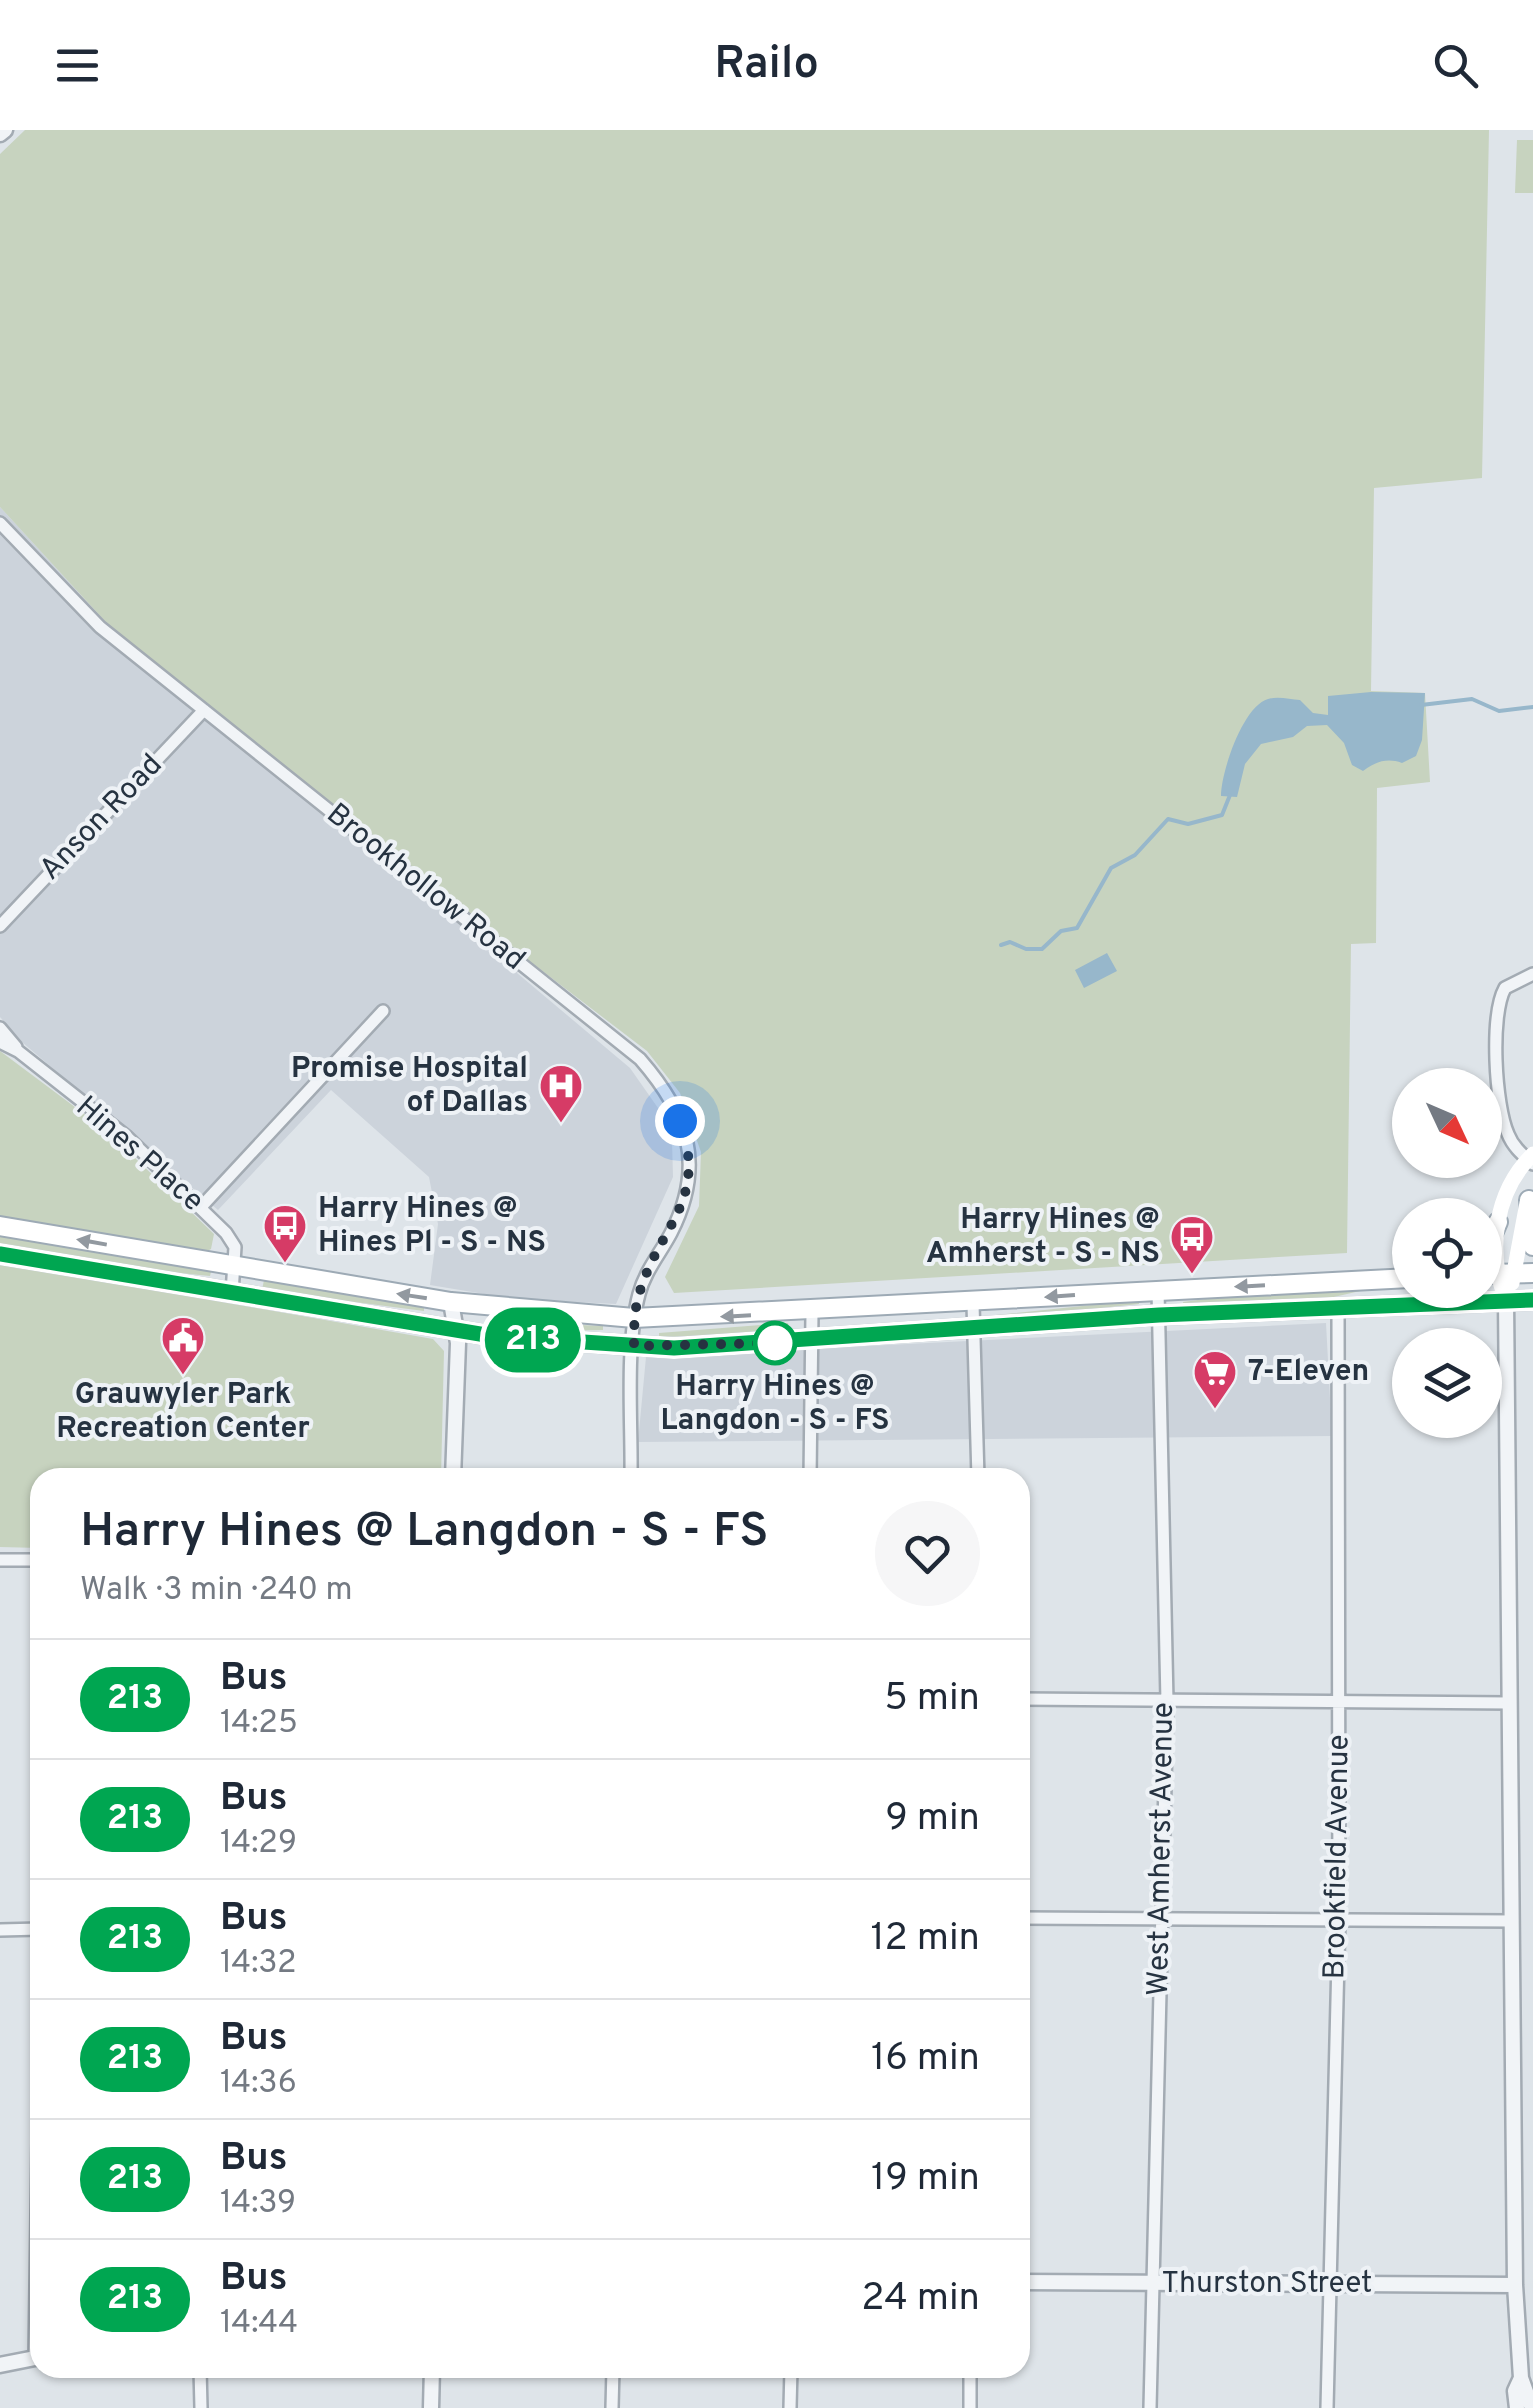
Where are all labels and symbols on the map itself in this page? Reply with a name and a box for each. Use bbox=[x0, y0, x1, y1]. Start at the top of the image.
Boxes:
street label: Anson Road bbox=[33, 747, 171, 889]
street label: Brookhollow Road bbox=[318, 797, 532, 979]
place label: Promise Hospital of Dallas bbox=[291, 1051, 528, 1122]
hospital icon: Promise Hospital of Dallas bbox=[538, 1063, 584, 1124]
north arrow bbox=[1392, 1068, 1502, 1178]
street label: Hines Place bbox=[68, 1089, 210, 1221]
your location bbox=[655, 1096, 705, 1146]
place label: Harry Hines @ Hines Pl - S - NS bbox=[318, 1191, 546, 1262]
place label: Harry Hines @ Amherst - S - NS bbox=[926, 1202, 1160, 1273]
bus stop icon: Harry Hines @ Hines Pl - S - NS bbox=[262, 1203, 308, 1264]
bus stop icon: Harry Hines @ Amherst - S - NS bbox=[1169, 1214, 1215, 1275]
one-way arrow bbox=[76, 1234, 107, 1249]
one-way arrow bbox=[1234, 1278, 1266, 1294]
one-way arrow bbox=[396, 1288, 428, 1303]
one-way arrow bbox=[1044, 1289, 1076, 1305]
line badge: 213 bbox=[476, 1308, 590, 1372]
one-way arrow bbox=[720, 1308, 752, 1324]
public building icon: Grauwyler Park Recreation Center bbox=[160, 1315, 206, 1376]
marker: Harry Hines @ Langdon - S - FS bbox=[754, 1322, 796, 1364]
supermarket icon: 7-Eleven bbox=[1192, 1349, 1238, 1410]
place label: 7-Eleven bbox=[1248, 1354, 1369, 1391]
place label: Harry Hines @ Langdon - S - FS bbox=[661, 1369, 889, 1440]
place label: Grauwyler Park Recreation Center bbox=[56, 1377, 310, 1448]
street label: West Amherst Avenue bbox=[1141, 1702, 1183, 1996]
street label: Brookfield Avenue bbox=[1317, 1734, 1359, 1980]
street label: Thurston Street bbox=[1162, 2266, 1372, 2303]

